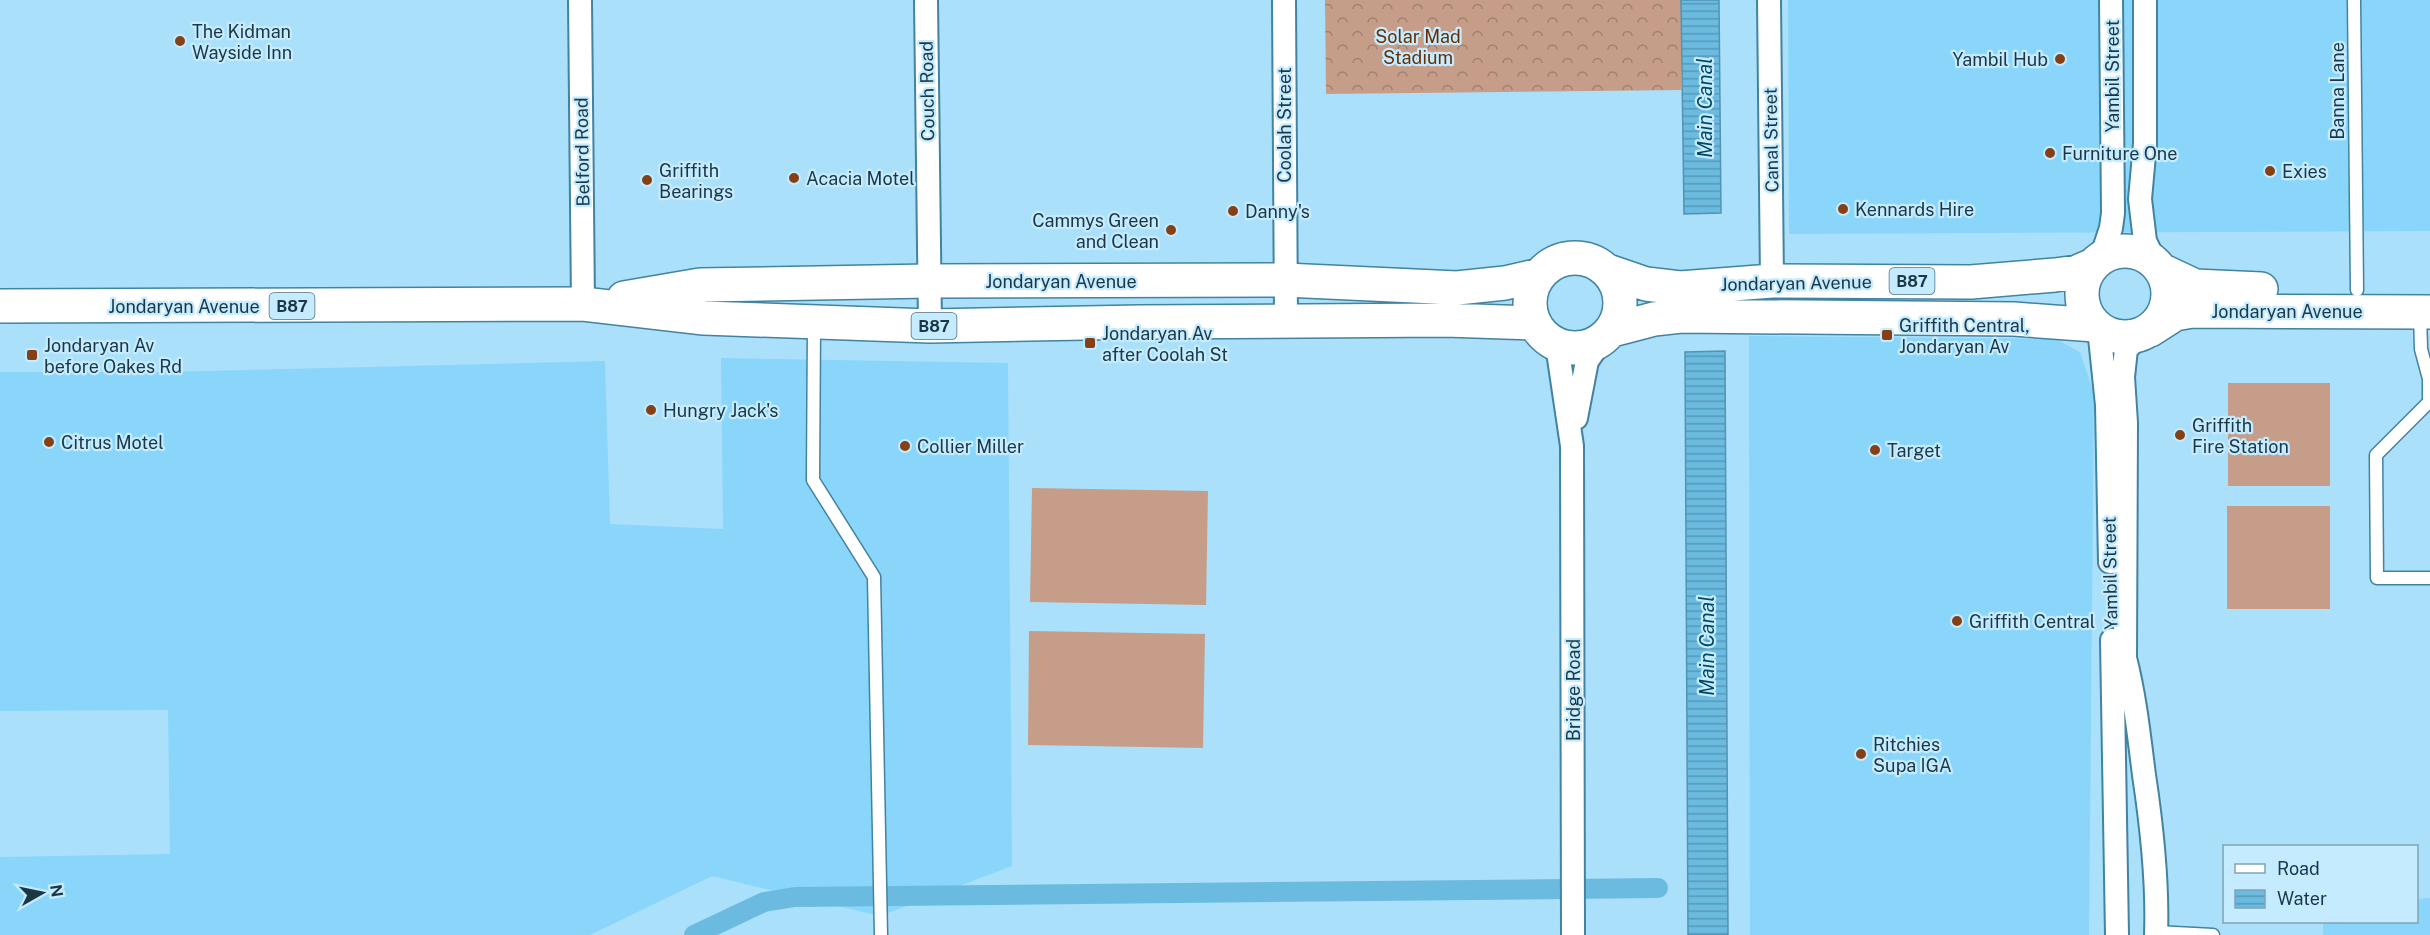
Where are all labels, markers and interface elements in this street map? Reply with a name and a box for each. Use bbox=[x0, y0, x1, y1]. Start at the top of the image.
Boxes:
street label: Yambil Street bbox=[2102, 19, 2123, 133]
place label: The Kidman Wayside Inn bbox=[192, 21, 292, 63]
park label: Solar Mad Stadium bbox=[1375, 26, 1461, 68]
marker: The Kidman Wayside Inn bbox=[173, 34, 187, 48]
street label: Couch Road bbox=[916, 41, 938, 141]
street label: Banna Lane bbox=[2327, 42, 2348, 140]
place label: Yambil Hub bbox=[1952, 49, 2048, 70]
marker: Yambil Hub bbox=[2053, 52, 2067, 66]
water label: Main Canal bbox=[1693, 58, 1717, 158]
street label: Coolah Street bbox=[1274, 67, 1295, 183]
street label: Canal Street bbox=[1760, 87, 1782, 193]
street label: Belford Road bbox=[571, 97, 593, 207]
place label: Furniture One bbox=[2062, 143, 2177, 164]
marker: Furniture One bbox=[2043, 146, 2057, 160]
place label: Griffith Bearings bbox=[659, 160, 733, 202]
place label: Exies bbox=[2282, 161, 2327, 182]
marker: Exies bbox=[2263, 164, 2277, 178]
place label: Acacia Motel bbox=[806, 168, 915, 189]
marker: Acacia Motel bbox=[787, 171, 801, 185]
marker: Griffith Bearings bbox=[640, 173, 654, 187]
place label: Kennards Hire bbox=[1855, 199, 1974, 220]
place label: Danny's bbox=[1245, 201, 1310, 222]
marker: Kennards Hire bbox=[1836, 202, 1850, 216]
marker: Danny's bbox=[1226, 204, 1240, 218]
place label: Cammys Green and Clean bbox=[1032, 210, 1159, 252]
marker: Cammys Green and Clean bbox=[1164, 223, 1178, 237]
road number: B87 bbox=[1890, 268, 1934, 294]
street label: Jondaryan Avenue bbox=[985, 271, 1137, 292]
street label: Jondaryan Avenue bbox=[1720, 271, 1872, 295]
road number: B87 bbox=[270, 293, 314, 319]
street label: Jondaryan Avenue bbox=[108, 296, 260, 317]
street label: Jondaryan Avenue bbox=[2211, 301, 2363, 322]
road number: B87 bbox=[912, 313, 956, 339]
place label: Griffith Central, Jondaryan Av bbox=[1899, 315, 2030, 357]
place label: Jondaryan Av after Coolah St bbox=[1102, 323, 1228, 365]
marker: Griffith Central, Jondaryan Av bbox=[1880, 328, 1894, 342]
place label: Jondaryan Av before Oakes Rd bbox=[44, 335, 182, 377]
marker: Jondaryan Av after Coolah St bbox=[1083, 336, 1097, 350]
marker: Jondaryan Av before Oakes Rd bbox=[25, 348, 39, 362]
place label: Hungry Jack's bbox=[663, 400, 778, 421]
marker: Hungry Jack's bbox=[644, 403, 658, 417]
place label: Griffith Fire Station bbox=[2192, 415, 2289, 457]
marker: Griffith Fire Station bbox=[2173, 428, 2187, 442]
place label: Citrus Motel bbox=[61, 432, 164, 453]
marker: Citrus Motel bbox=[42, 435, 56, 449]
place label: Collier Miller bbox=[917, 436, 1024, 457]
marker: Collier Miller bbox=[898, 439, 912, 453]
place label: Target bbox=[1887, 440, 1941, 461]
marker: Target bbox=[1868, 443, 1882, 457]
street label: Yambil Street bbox=[2099, 516, 2121, 630]
water label: Main Canal bbox=[1695, 596, 1719, 696]
place label: Griffith Central bbox=[1969, 611, 2095, 632]
marker: Griffith Central bbox=[1950, 614, 1964, 628]
street label: Bridge Road bbox=[1563, 639, 1584, 741]
place label: Ritchies Supa IGA bbox=[1873, 734, 1952, 776]
marker: Ritchies Supa IGA bbox=[1854, 747, 1868, 761]
legend bbox=[2223, 845, 2418, 923]
text: Road bbox=[2277, 858, 2320, 879]
north arrow bbox=[12, 863, 72, 923]
text: N bbox=[46, 883, 67, 898]
text: Water bbox=[2277, 888, 2327, 909]

